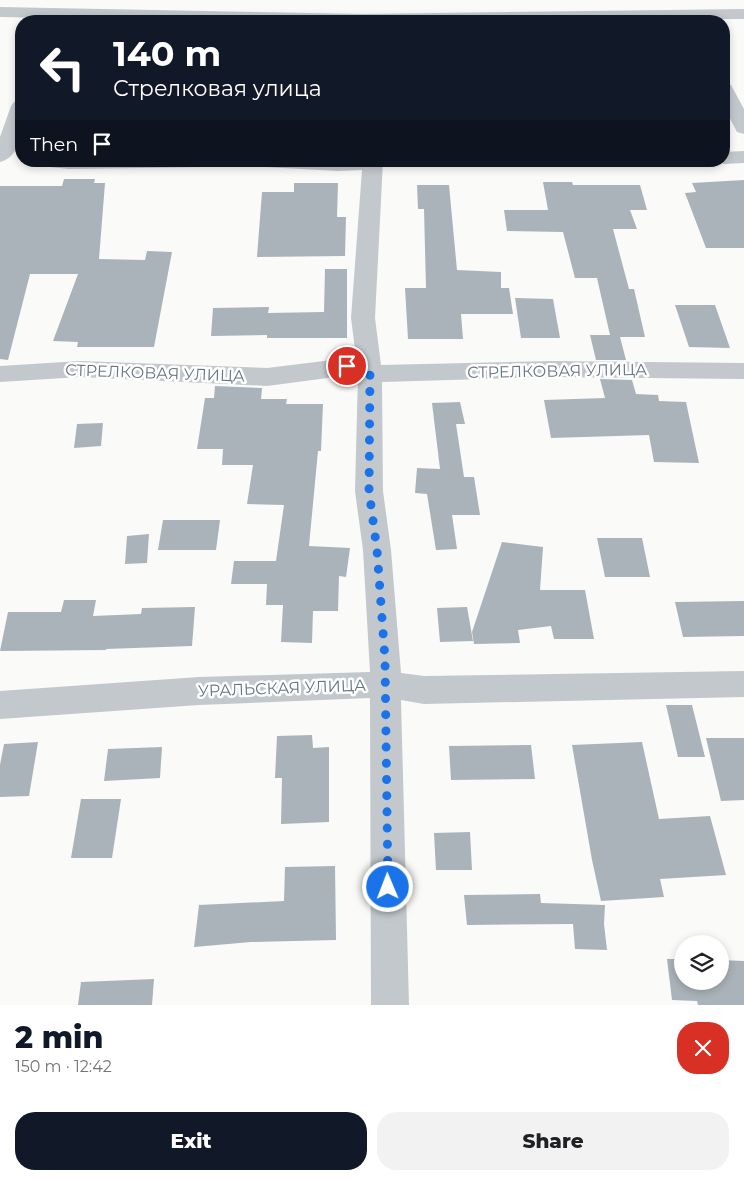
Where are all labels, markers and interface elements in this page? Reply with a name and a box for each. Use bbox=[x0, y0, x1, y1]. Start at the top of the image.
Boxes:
text: 140 m bbox=[113, 32, 221, 75]
icon: left bbox=[30, 35, 95, 100]
text: Стрелковая улица bbox=[113, 75, 322, 102]
icon: arrive bbox=[88, 130, 116, 158]
text: Then bbox=[30, 133, 78, 156]
pin bbox=[326, 345, 368, 387]
icon: arrive bbox=[333, 352, 361, 380]
street label: СТРЕЛКОВАЯ УЛИЦА bbox=[65, 360, 245, 386]
street label: СТРЕЛКОВАЯ УЛИЦА bbox=[467, 360, 647, 382]
street label: УРАЛЬСКАЯ УЛИЦА bbox=[198, 676, 366, 700]
position arrow bbox=[361, 860, 413, 912]
map controls bbox=[674, 935, 729, 990]
button: layers bbox=[674, 935, 729, 990]
text: 2 min bbox=[15, 1019, 103, 1056]
button: close bbox=[677, 1022, 729, 1074]
text: 150 m · 12:42 bbox=[15, 1057, 112, 1076]
button: Exit bbox=[15, 1112, 367, 1170]
button: Share bbox=[377, 1112, 729, 1170]

